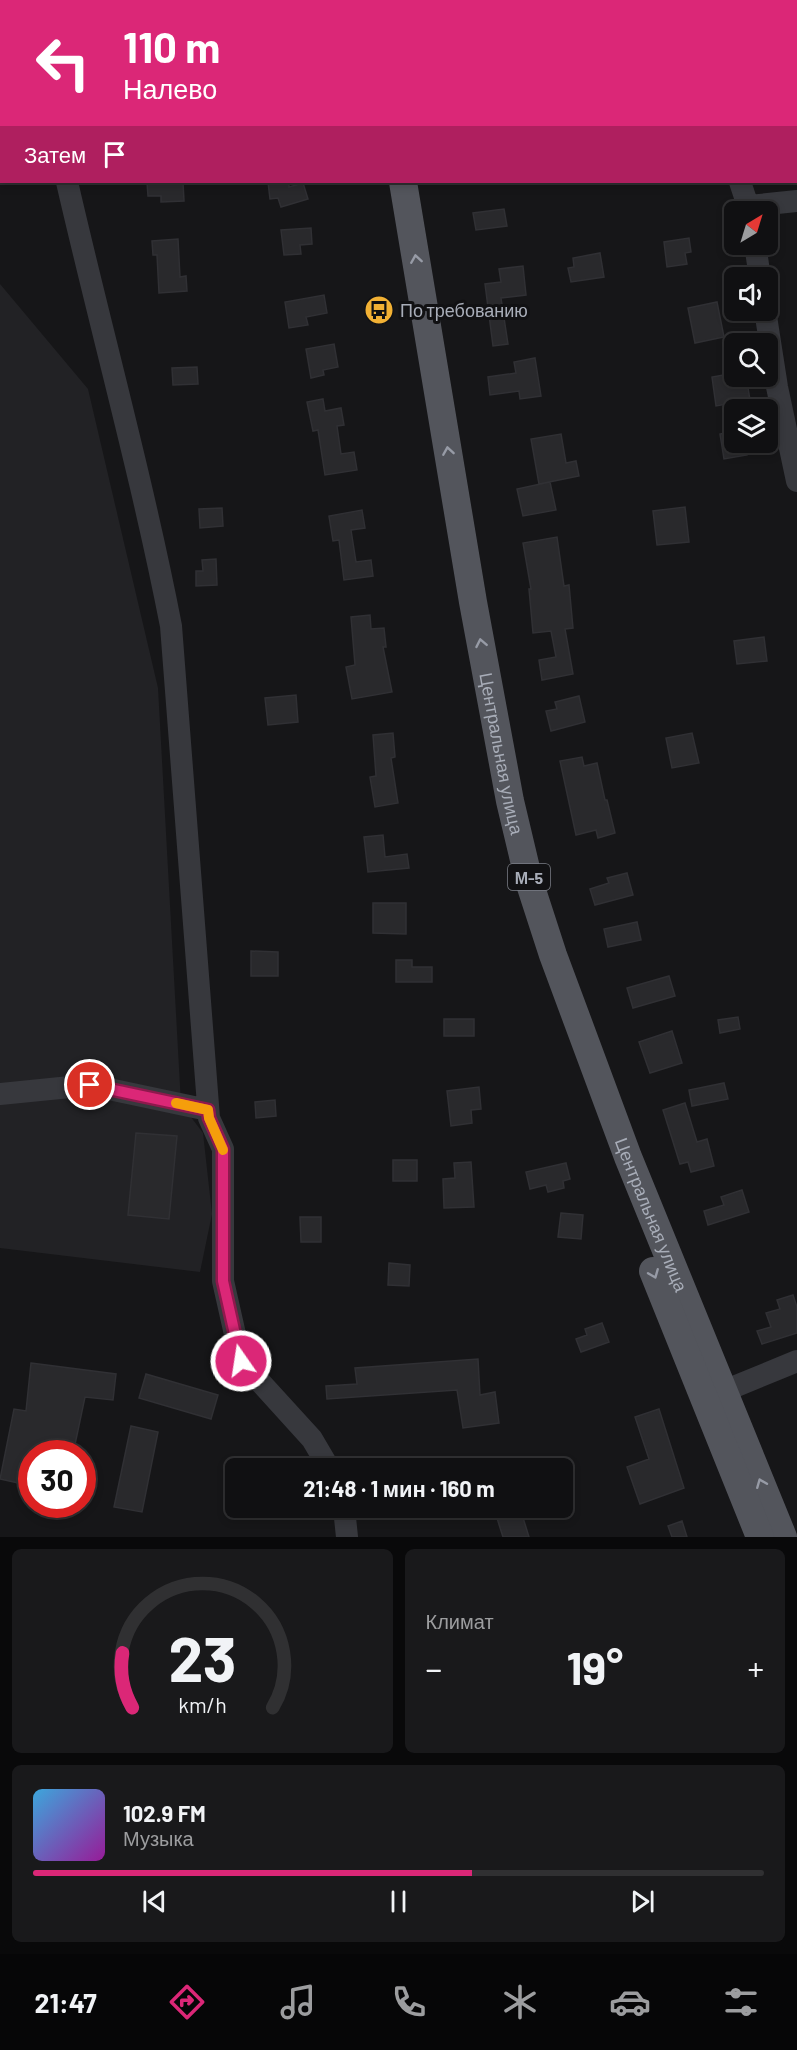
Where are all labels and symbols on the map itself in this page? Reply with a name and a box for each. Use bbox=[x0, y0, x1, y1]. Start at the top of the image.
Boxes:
north arrow bbox=[724, 201, 778, 255]
one-way arrow bbox=[410, 254, 422, 263]
bus stop icon: По требованию bbox=[363, 294, 395, 326]
place label: По требованию bbox=[400, 299, 528, 321]
one-way arrow bbox=[442, 446, 455, 456]
one-way arrow bbox=[475, 638, 488, 648]
street label: Центральная улица bbox=[475, 671, 529, 838]
road number: М-5 bbox=[508, 864, 550, 890]
pin bbox=[64, 1059, 115, 1110]
street label: Центральная улица bbox=[611, 1135, 693, 1296]
one-way arrow bbox=[647, 1267, 659, 1278]
position arrow bbox=[209, 1329, 273, 1393]
speed limit sign: 30 bbox=[18, 1440, 96, 1518]
one-way arrow bbox=[756, 1478, 768, 1489]

